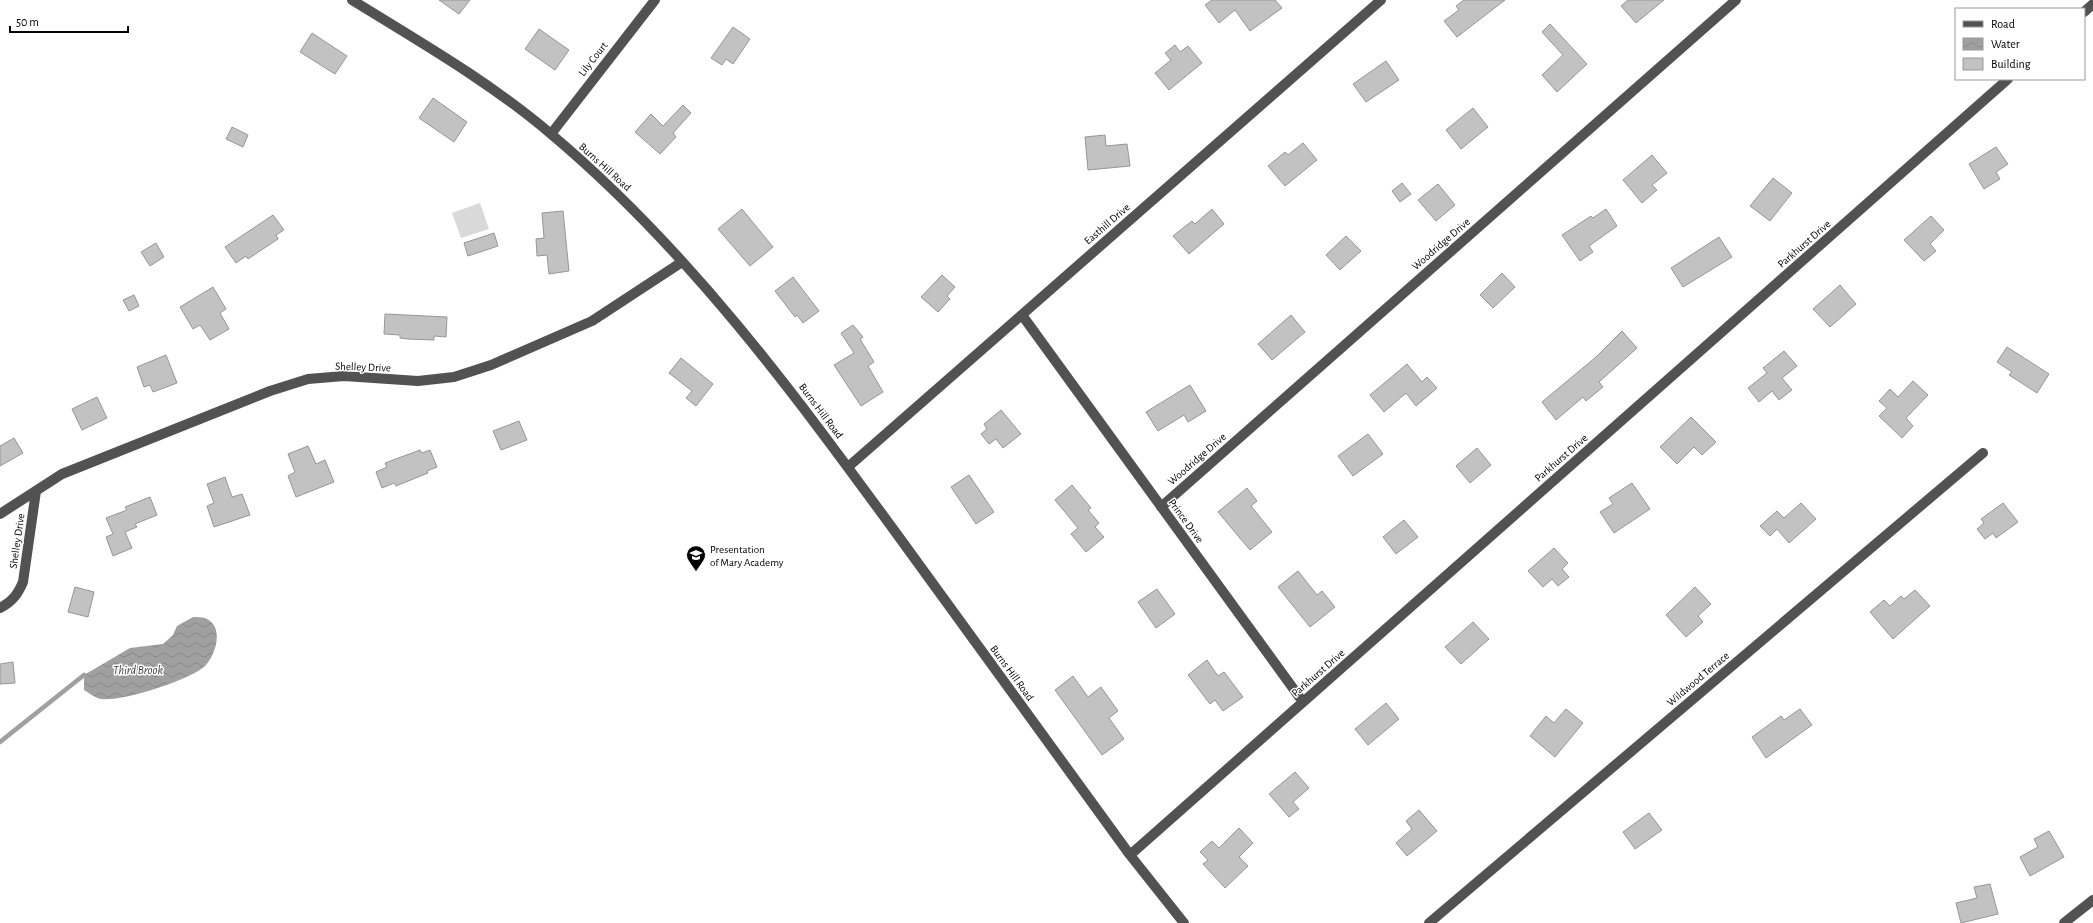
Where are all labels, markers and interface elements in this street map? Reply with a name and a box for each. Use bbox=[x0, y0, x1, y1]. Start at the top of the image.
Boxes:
scale bar bbox=[10, 8, 128, 34]
legend bbox=[1955, 8, 2085, 80]
text: 50 m bbox=[16, 16, 39, 28]
text: Road bbox=[1991, 18, 2015, 30]
text: Water bbox=[1991, 38, 2020, 50]
street label: Lily Court bbox=[576, 39, 610, 78]
text: Building bbox=[1991, 58, 2031, 70]
street label: Burns Hill Road bbox=[577, 141, 633, 193]
street label: Easthill Drive bbox=[1082, 201, 1132, 247]
street label: Woodridge Drive bbox=[1410, 216, 1472, 272]
street label: Parkhurst Drive bbox=[1775, 218, 1833, 270]
street label: Shelley Drive bbox=[335, 361, 391, 373]
street label: Burns Hill Road bbox=[797, 381, 845, 441]
street label: Woodridge Drive bbox=[1166, 431, 1228, 487]
street label: Parkhurst Drive bbox=[1532, 432, 1590, 484]
street label: Prince Drive bbox=[1166, 497, 1206, 545]
street label: Shelley Drive bbox=[8, 513, 26, 569]
school or university icon: Presentation of Mary Academy bbox=[685, 544, 707, 572]
place label: Presentation of Mary Academy bbox=[710, 544, 784, 568]
street label: Burns Hill Road bbox=[988, 643, 1036, 703]
street label: Parkhurst Drive bbox=[1289, 647, 1347, 699]
street label: Wildwood Terrace bbox=[1665, 650, 1731, 708]
water label: Third Brook bbox=[113, 664, 163, 676]

